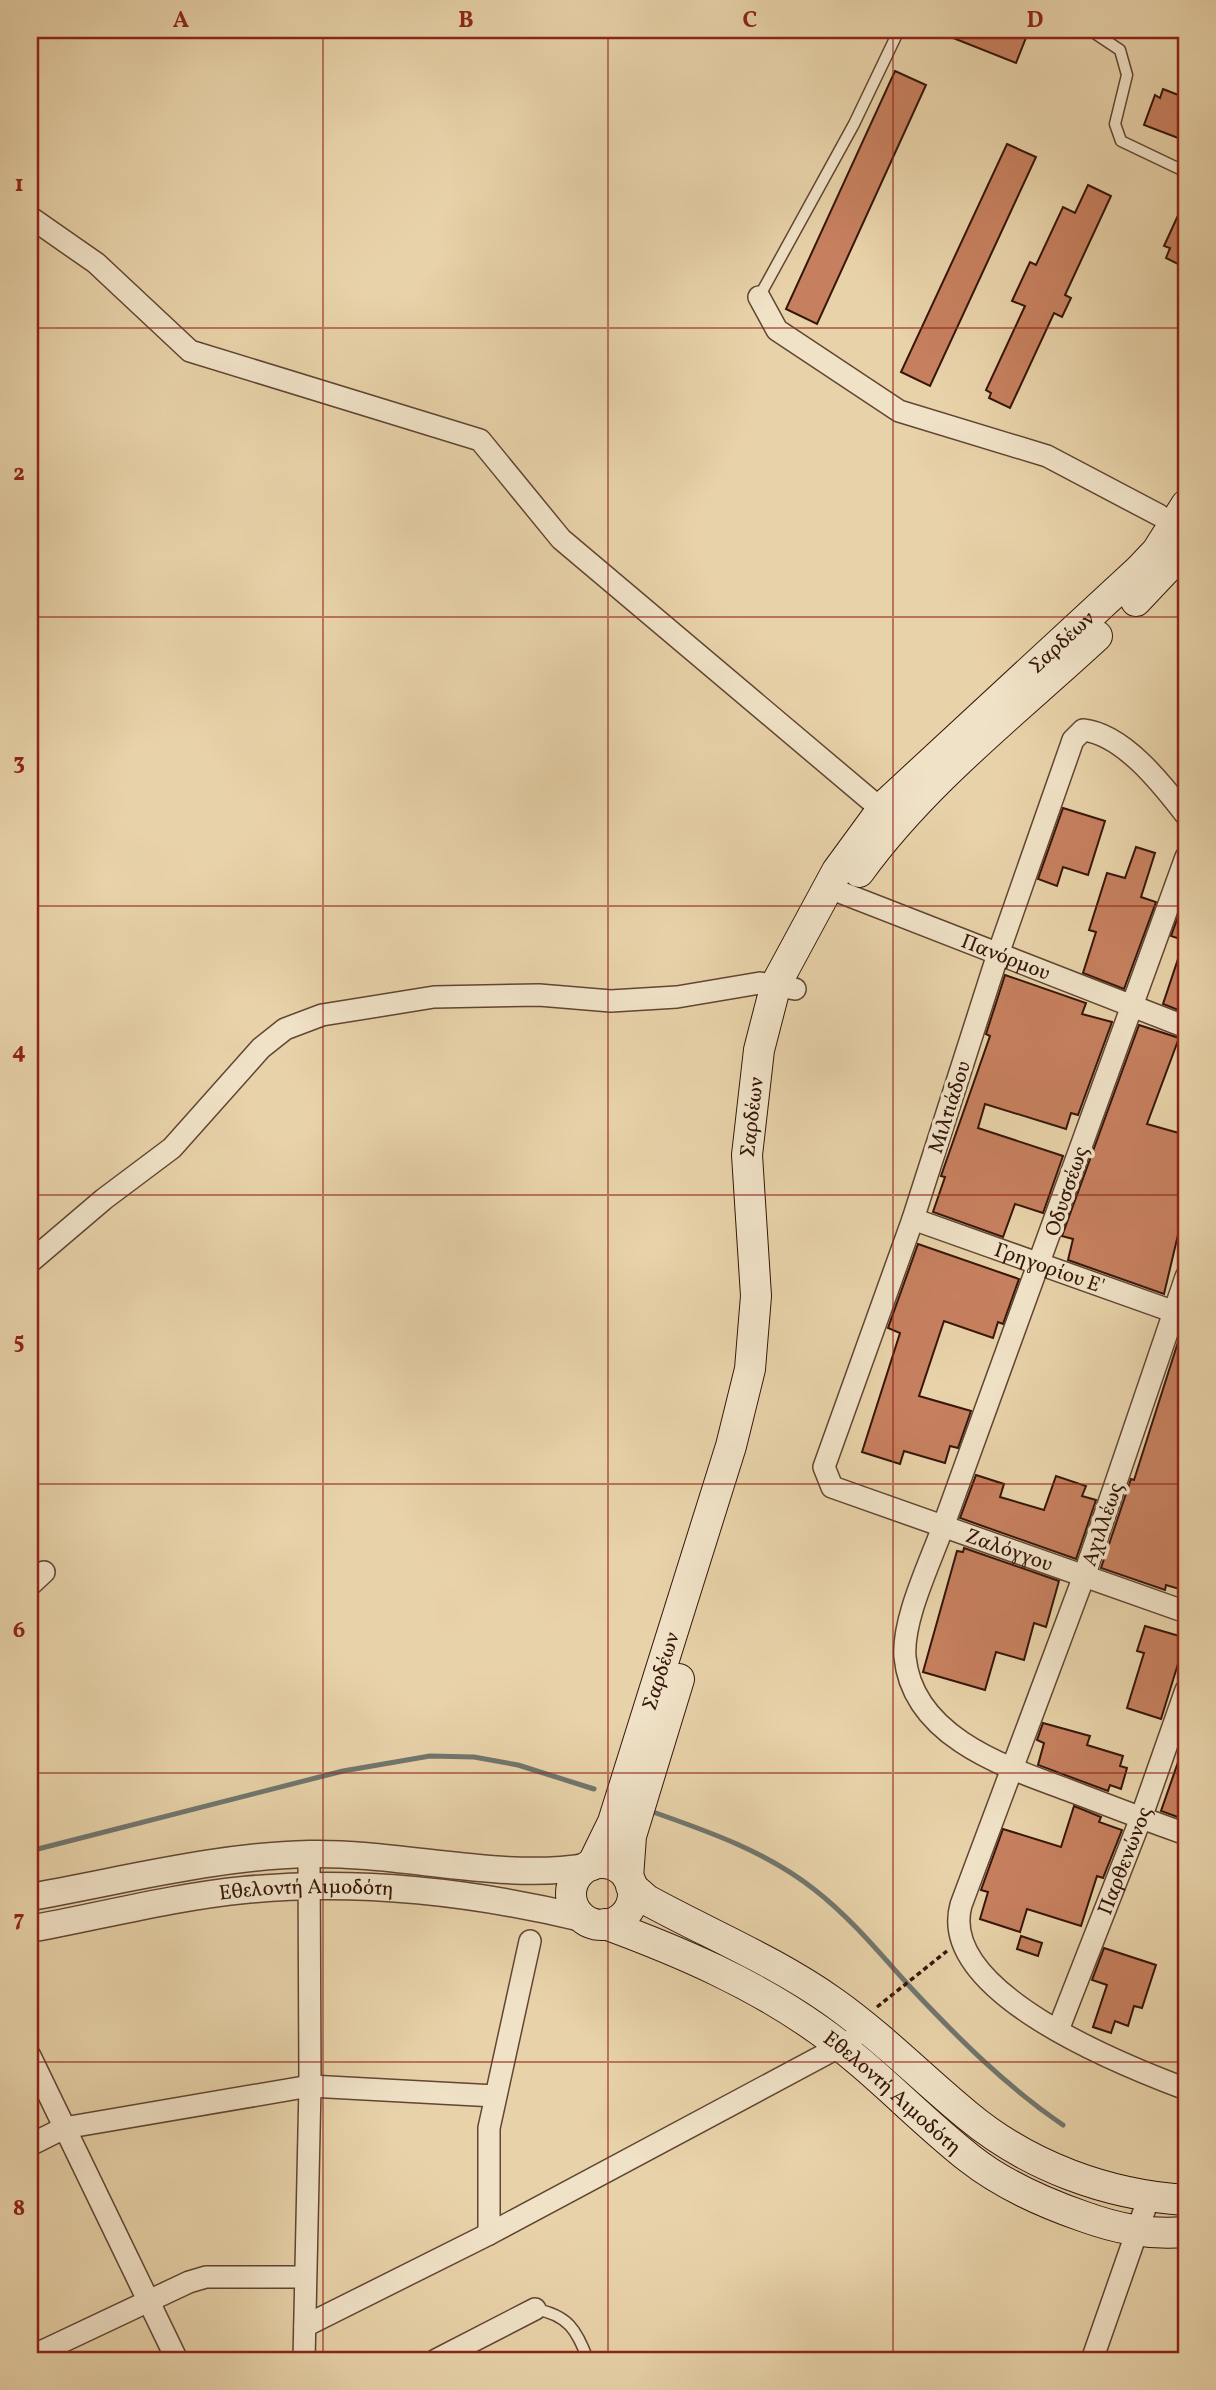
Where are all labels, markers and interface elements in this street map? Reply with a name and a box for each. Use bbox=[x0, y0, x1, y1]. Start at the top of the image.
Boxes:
text: A bbox=[173, 5, 189, 37]
text: B bbox=[458, 5, 474, 37]
text: C bbox=[743, 5, 757, 37]
text: D bbox=[1027, 5, 1044, 37]
text: 1 bbox=[14, 169, 24, 201]
text: 2 bbox=[13, 458, 25, 490]
street label: Σαρδέων bbox=[1023, 605, 1102, 681]
text: 3 bbox=[13, 747, 25, 779]
street label: Πανόρμου bbox=[956, 928, 1054, 989]
text: 4 bbox=[12, 1036, 26, 1068]
street label: Μιλτιάδου bbox=[922, 1058, 979, 1157]
street label: Σαρδέων bbox=[734, 1076, 772, 1159]
street label: Οδυσσέως bbox=[1038, 1143, 1096, 1240]
street label: Γρηγορίου Ε' bbox=[990, 1236, 1108, 1302]
text: 5 bbox=[13, 1326, 25, 1358]
street label: Αχιλλέως bbox=[1076, 1479, 1131, 1570]
street label: Ζαλόγγου bbox=[961, 1522, 1056, 1580]
text: 6 bbox=[13, 1615, 25, 1647]
street label: Σαρδέων bbox=[636, 1629, 688, 1714]
street label: Παρθενώνος bbox=[1091, 1803, 1160, 1920]
street label: Εθελοντή Αιμοδότη bbox=[217, 1873, 395, 1909]
text: 7 bbox=[14, 1904, 25, 1936]
street label: Εθελοντή Αιμοδότη bbox=[817, 2025, 967, 2162]
text: 8 bbox=[13, 2193, 25, 2225]

